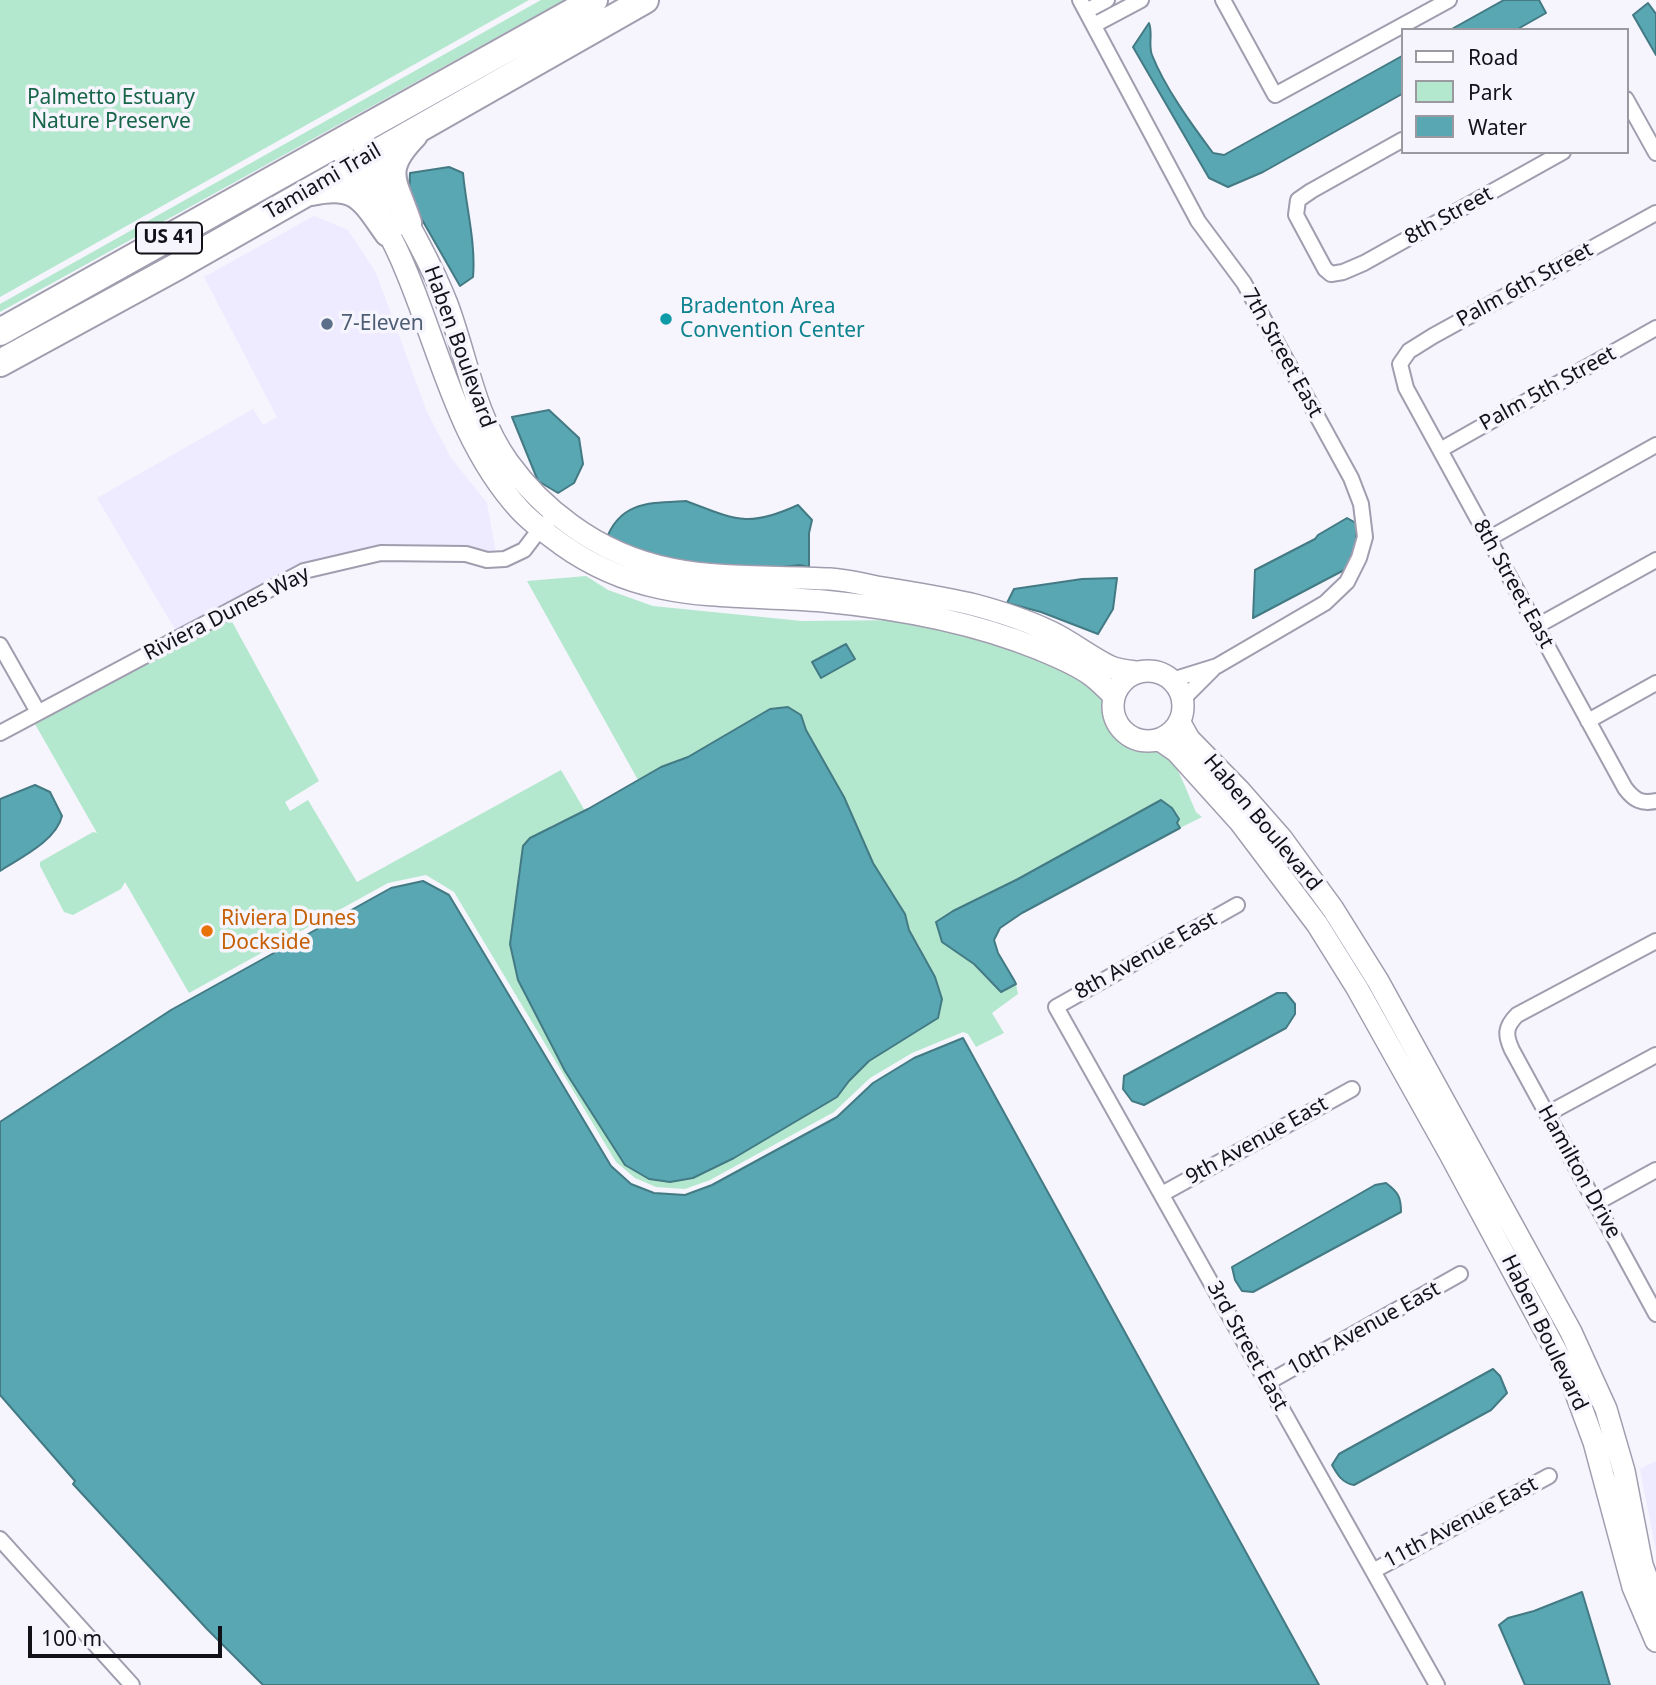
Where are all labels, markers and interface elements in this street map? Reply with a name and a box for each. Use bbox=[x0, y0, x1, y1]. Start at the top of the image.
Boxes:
legend bbox=[1400, 28, 1628, 154]
text: Road bbox=[1468, 43, 1518, 71]
text: Park bbox=[1468, 78, 1512, 106]
park label: Palmetto Estuary Nature Preserve bbox=[27, 85, 195, 135]
text: Water bbox=[1468, 113, 1527, 141]
street label: Tamiami Trail bbox=[260, 138, 386, 226]
street label: 8th Street bbox=[1401, 182, 1497, 250]
road number: US 41 bbox=[136, 222, 202, 254]
street label: Palm 6th Street bbox=[1453, 237, 1597, 333]
street label: Haben Boulevard bbox=[418, 263, 500, 431]
street label: 7th Street East bbox=[1236, 284, 1328, 422]
place label: Bradenton Area Convention Center bbox=[680, 294, 865, 344]
place label: 7-Eleven bbox=[341, 311, 424, 337]
marker: Bradenton Area Convention Center bbox=[658, 311, 674, 327]
marker: 7-Eleven bbox=[319, 316, 335, 332]
street label: Palm 5th Street bbox=[1476, 341, 1620, 437]
street label: 8th Street East bbox=[1467, 515, 1559, 653]
street label: Riviera Dunes Way bbox=[140, 561, 314, 667]
street label: Haben Boulevard bbox=[1198, 750, 1326, 896]
place label: Riviera Dunes Dockside bbox=[221, 906, 356, 956]
street label: 8th Avenue East bbox=[1071, 907, 1221, 1005]
marker: Riviera Dunes Dockside bbox=[199, 923, 215, 939]
street label: 9th Avenue East bbox=[1182, 1092, 1332, 1190]
street label: Hamilton Drive bbox=[1532, 1101, 1626, 1243]
street label: Haben Boulevard bbox=[1495, 1251, 1593, 1415]
street label: 3rd Street East bbox=[1201, 1277, 1293, 1415]
street label: 10th Avenue East bbox=[1283, 1277, 1445, 1381]
street label: 11th Avenue East bbox=[1380, 1472, 1542, 1574]
scale bar bbox=[32, 1612, 226, 1656]
text: 100 m bbox=[41, 1624, 102, 1652]

